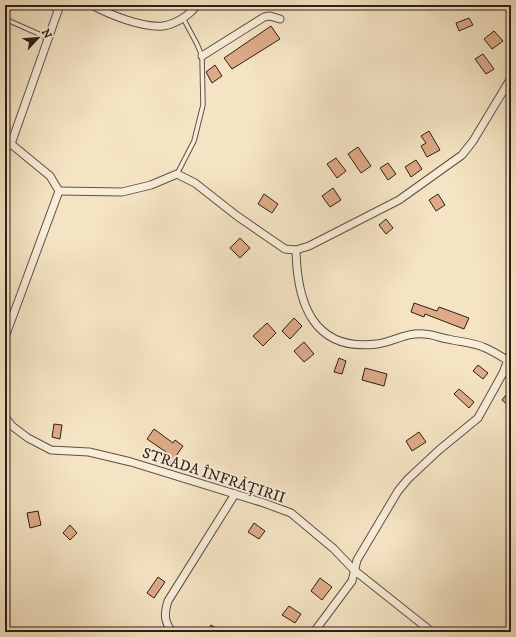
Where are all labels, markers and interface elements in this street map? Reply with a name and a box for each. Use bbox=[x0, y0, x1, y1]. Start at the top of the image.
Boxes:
north arrow bbox=[18, 18, 58, 58]
text: N bbox=[38, 27, 54, 41]
street label: STRADA ÎNFRĂȚIRII bbox=[140, 442, 288, 508]

